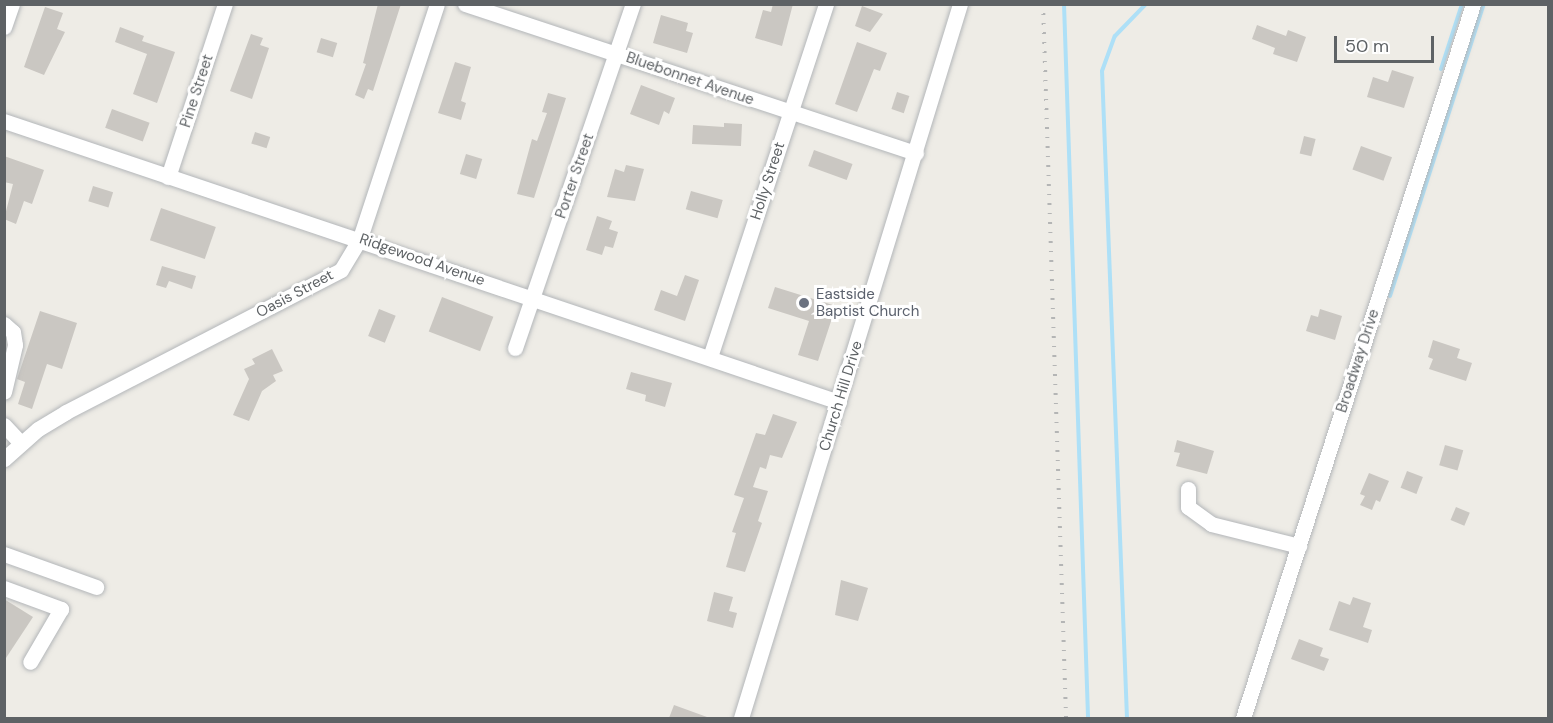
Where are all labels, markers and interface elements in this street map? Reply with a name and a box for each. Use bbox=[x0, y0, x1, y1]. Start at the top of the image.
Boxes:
scale bar bbox=[1337, 24, 1438, 62]
text: 50 m bbox=[1345, 34, 1389, 58]
street label: Bluebonnet Avenue bbox=[624, 49, 756, 109]
street label: Pine Street bbox=[177, 52, 217, 130]
street label: Porter Street bbox=[552, 131, 598, 221]
street label: Holly Street bbox=[747, 140, 789, 222]
street label: Ridgewood Avenue bbox=[357, 230, 487, 290]
street label: Oasis Street bbox=[253, 266, 337, 322]
place label: Eastside Baptist Church bbox=[816, 285, 919, 320]
marker: Eastside Baptist Church bbox=[797, 296, 811, 310]
street label: Broadway Drive bbox=[1333, 307, 1383, 415]
street label: Church Hill Drive bbox=[816, 339, 866, 453]

